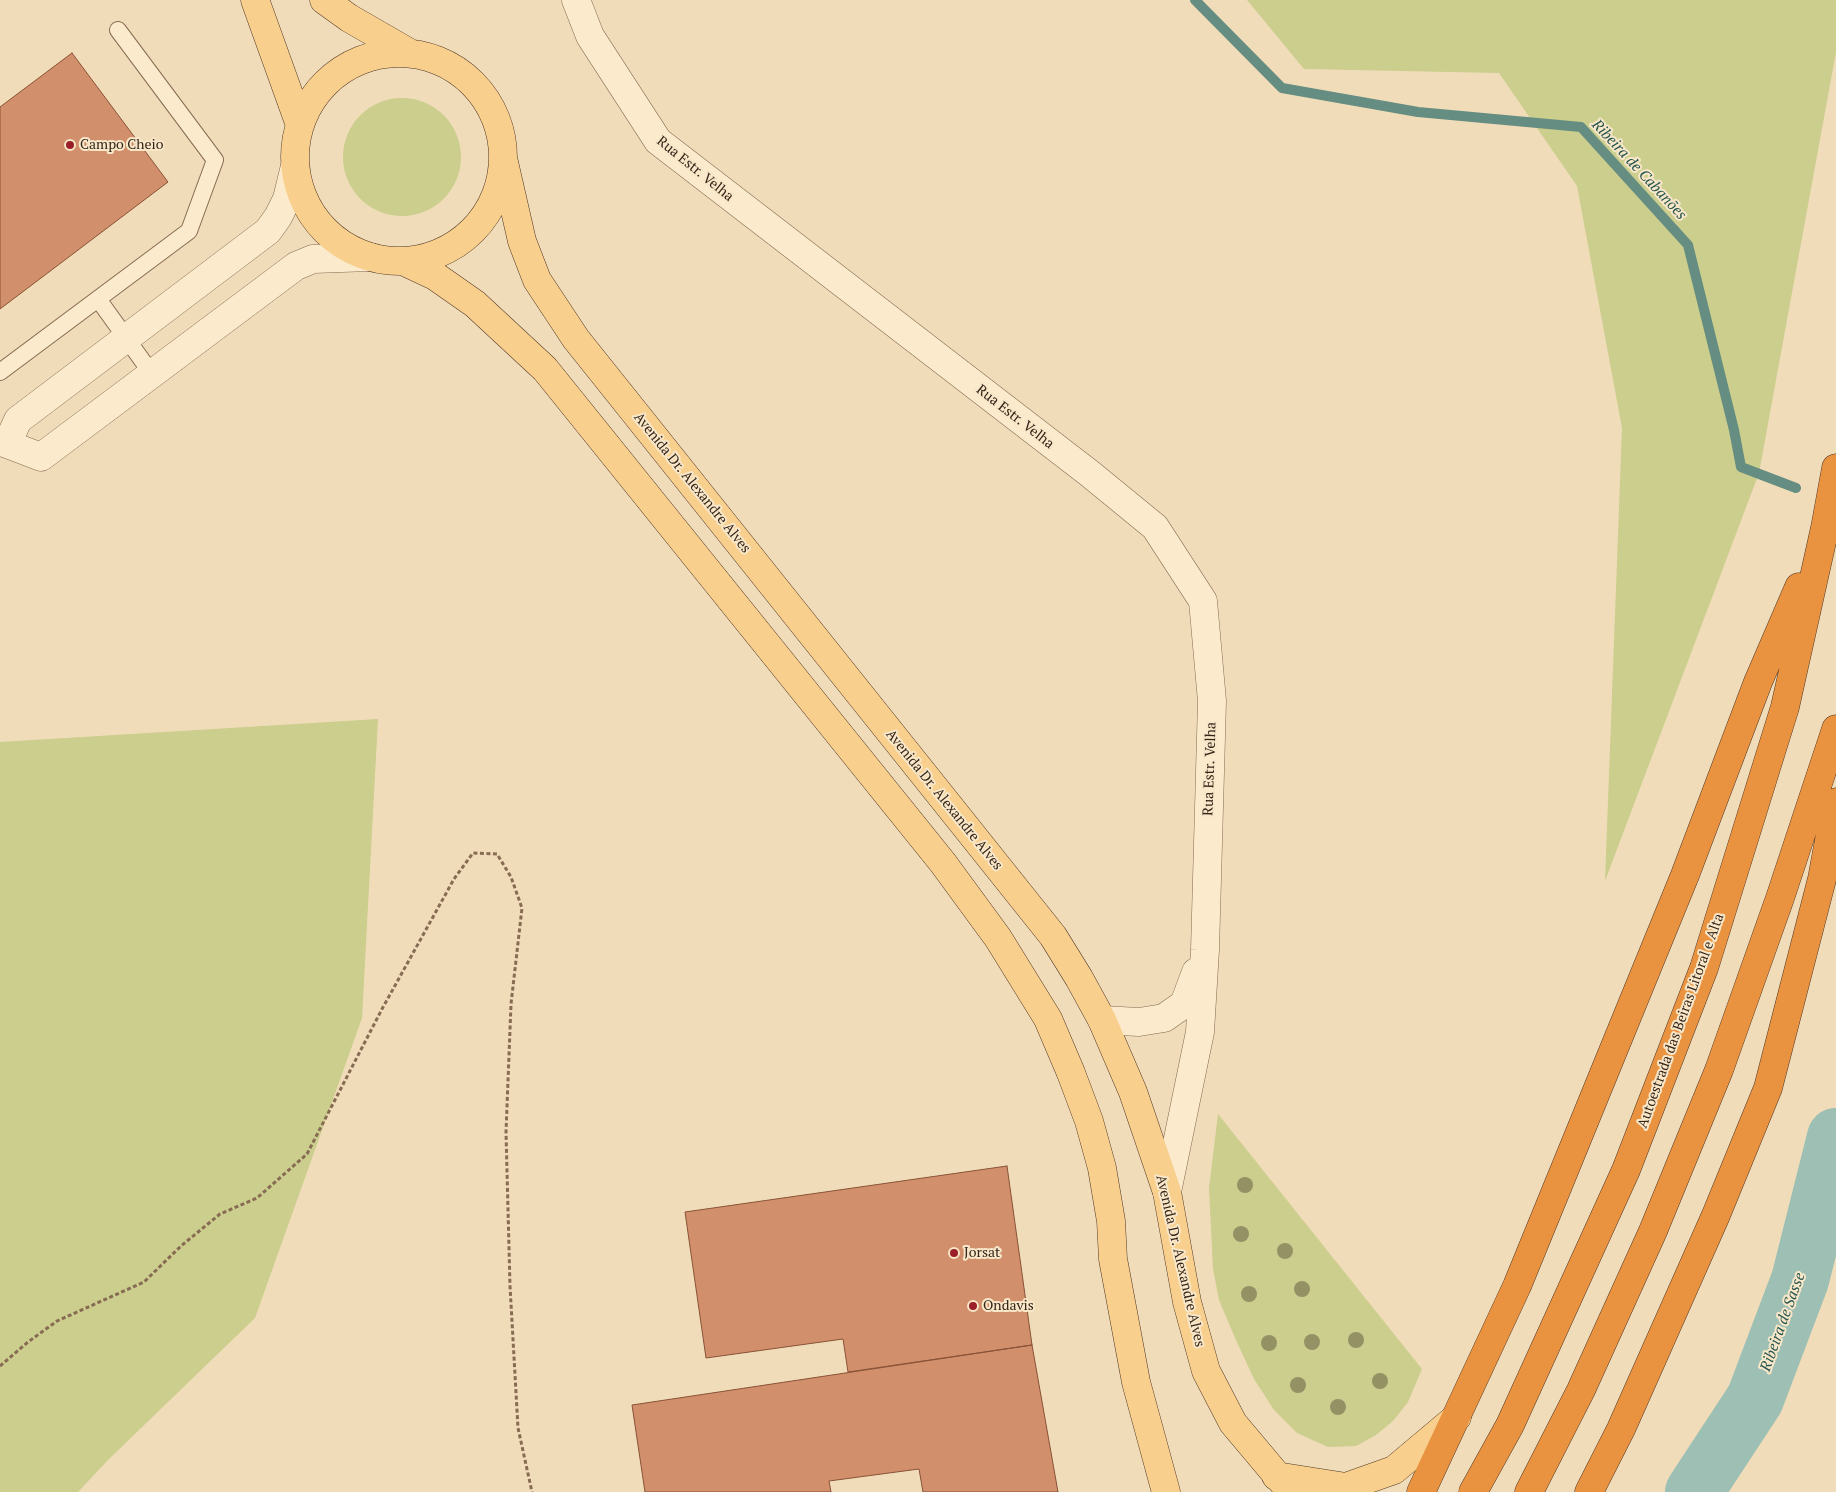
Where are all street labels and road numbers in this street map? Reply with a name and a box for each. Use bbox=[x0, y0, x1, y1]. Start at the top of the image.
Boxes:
street label: Rua Estr. Velha bbox=[653, 133, 737, 205]
street label: Rua Estr. Velha bbox=[973, 382, 1057, 452]
street label: Avenida Dr. Alexandre Alves bbox=[630, 409, 754, 557]
street label: Rua Estr. Velha bbox=[1200, 722, 1220, 816]
street label: Avenida Dr. Alexandre Alves bbox=[882, 726, 1006, 874]
street label: Autoestrada das Beiras Litoral e Alta bbox=[1634, 911, 1728, 1131]
street label: Avenida Dr. Alexandre Alves bbox=[1152, 1173, 1208, 1349]

